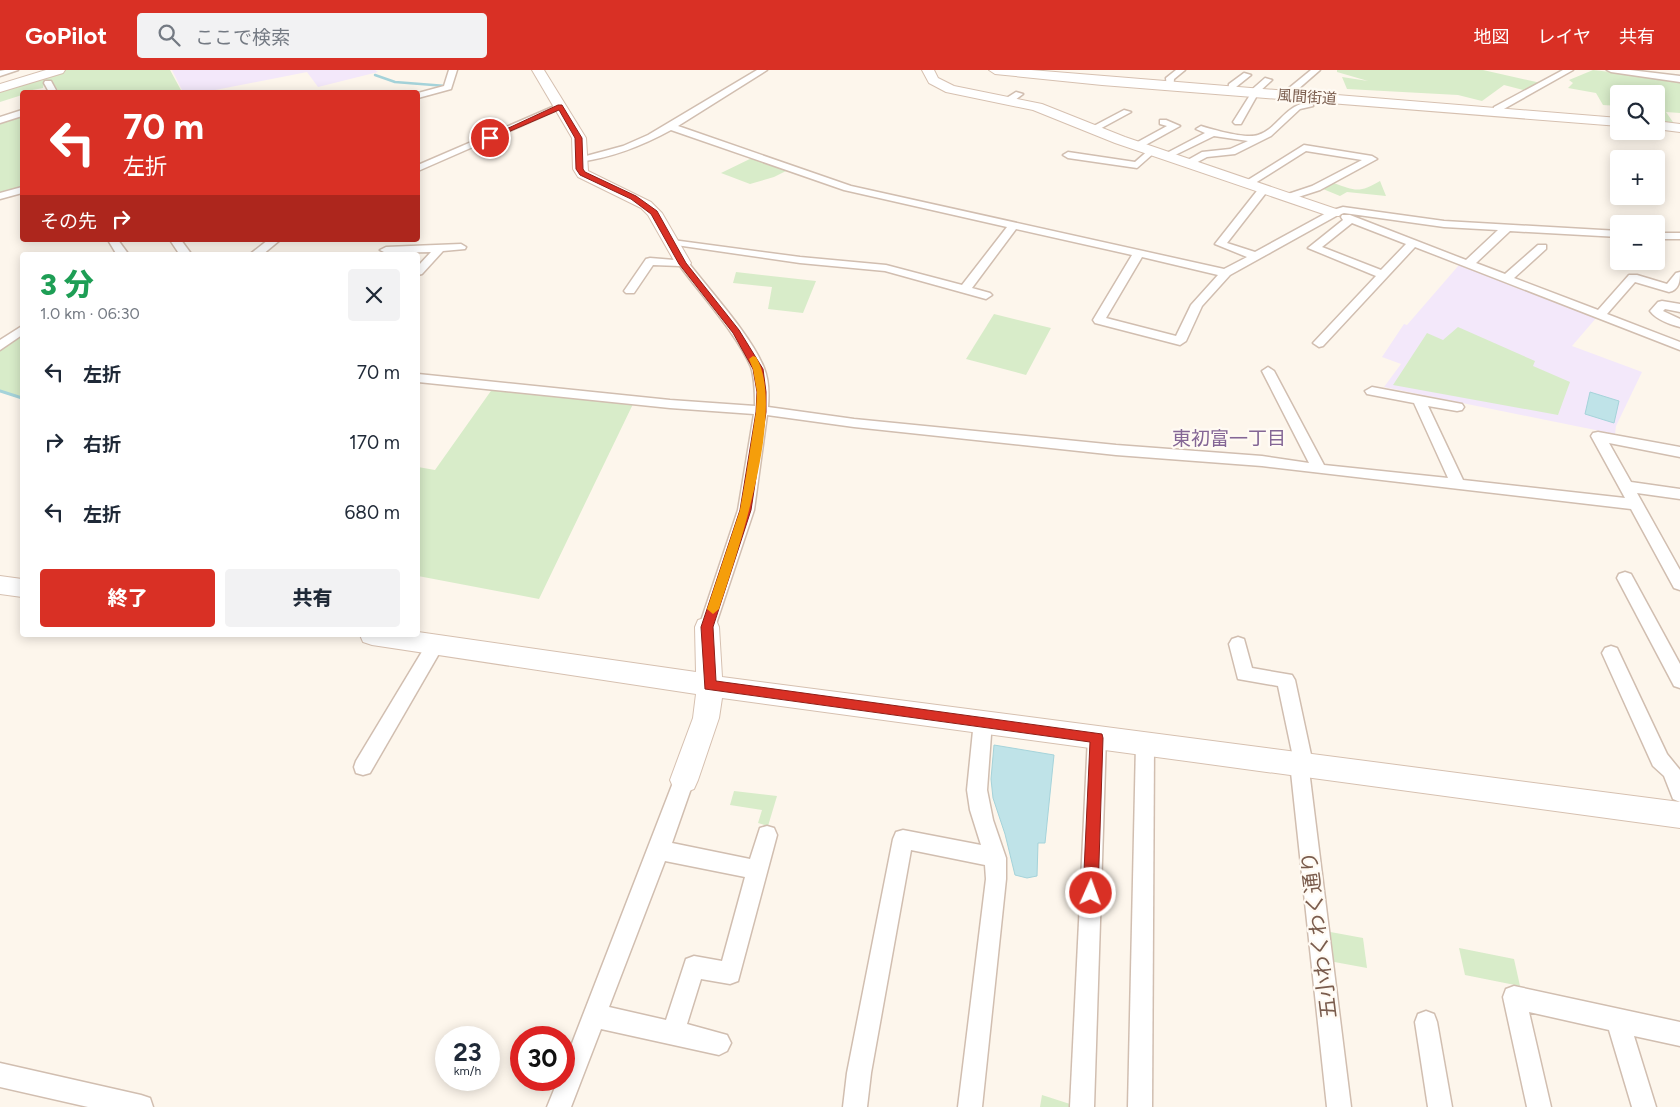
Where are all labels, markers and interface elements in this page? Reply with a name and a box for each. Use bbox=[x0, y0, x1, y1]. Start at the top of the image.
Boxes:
search box bbox=[137, 13, 487, 58]
text: GoPilot bbox=[25, 21, 107, 50]
icon: search bbox=[155, 21, 183, 49]
text: ここで検索 bbox=[195, 26, 290, 49]
text: 地図 bbox=[1474, 26, 1510, 48]
text: レイヤ bbox=[1538, 26, 1591, 48]
text: 共有 bbox=[1619, 26, 1655, 48]
map controls bbox=[1610, 85, 1665, 270]
button: search bbox=[1610, 85, 1665, 140]
street label: 風間街道 bbox=[1276, 86, 1338, 108]
text: 70 m bbox=[123, 106, 204, 148]
icon: left bbox=[40, 110, 105, 175]
pin bbox=[469, 117, 511, 159]
icon: arrive bbox=[476, 124, 504, 152]
button: + bbox=[1610, 150, 1665, 205]
text: 左折 bbox=[123, 153, 167, 180]
icon: right bbox=[107, 205, 135, 233]
text: その先 bbox=[40, 210, 97, 233]
button: − bbox=[1610, 215, 1665, 270]
text: 3 分 bbox=[40, 266, 94, 303]
button: close bbox=[348, 269, 400, 321]
text: 1.0 km · 06:30 bbox=[40, 304, 140, 323]
icon: left bbox=[40, 358, 68, 386]
text: 70 m bbox=[357, 361, 400, 384]
text: 左折 bbox=[83, 363, 121, 386]
district label: 東初富一丁目 bbox=[1172, 427, 1286, 450]
icon: right bbox=[40, 428, 68, 456]
text: 170 m bbox=[349, 431, 400, 454]
text: 右折 bbox=[83, 433, 121, 456]
icon: left bbox=[40, 498, 68, 526]
text: 680 m bbox=[345, 501, 400, 524]
text: 左折 bbox=[83, 503, 121, 526]
button: 終了 bbox=[40, 569, 215, 627]
button: 共有 bbox=[225, 569, 400, 627]
street label: 五小わくわく通り bbox=[1296, 850, 1341, 1020]
position arrow bbox=[1064, 866, 1116, 918]
speed limit sign: 30 bbox=[510, 1026, 575, 1091]
text: 23 bbox=[453, 1037, 482, 1067]
text: km/h bbox=[454, 1064, 481, 1078]

